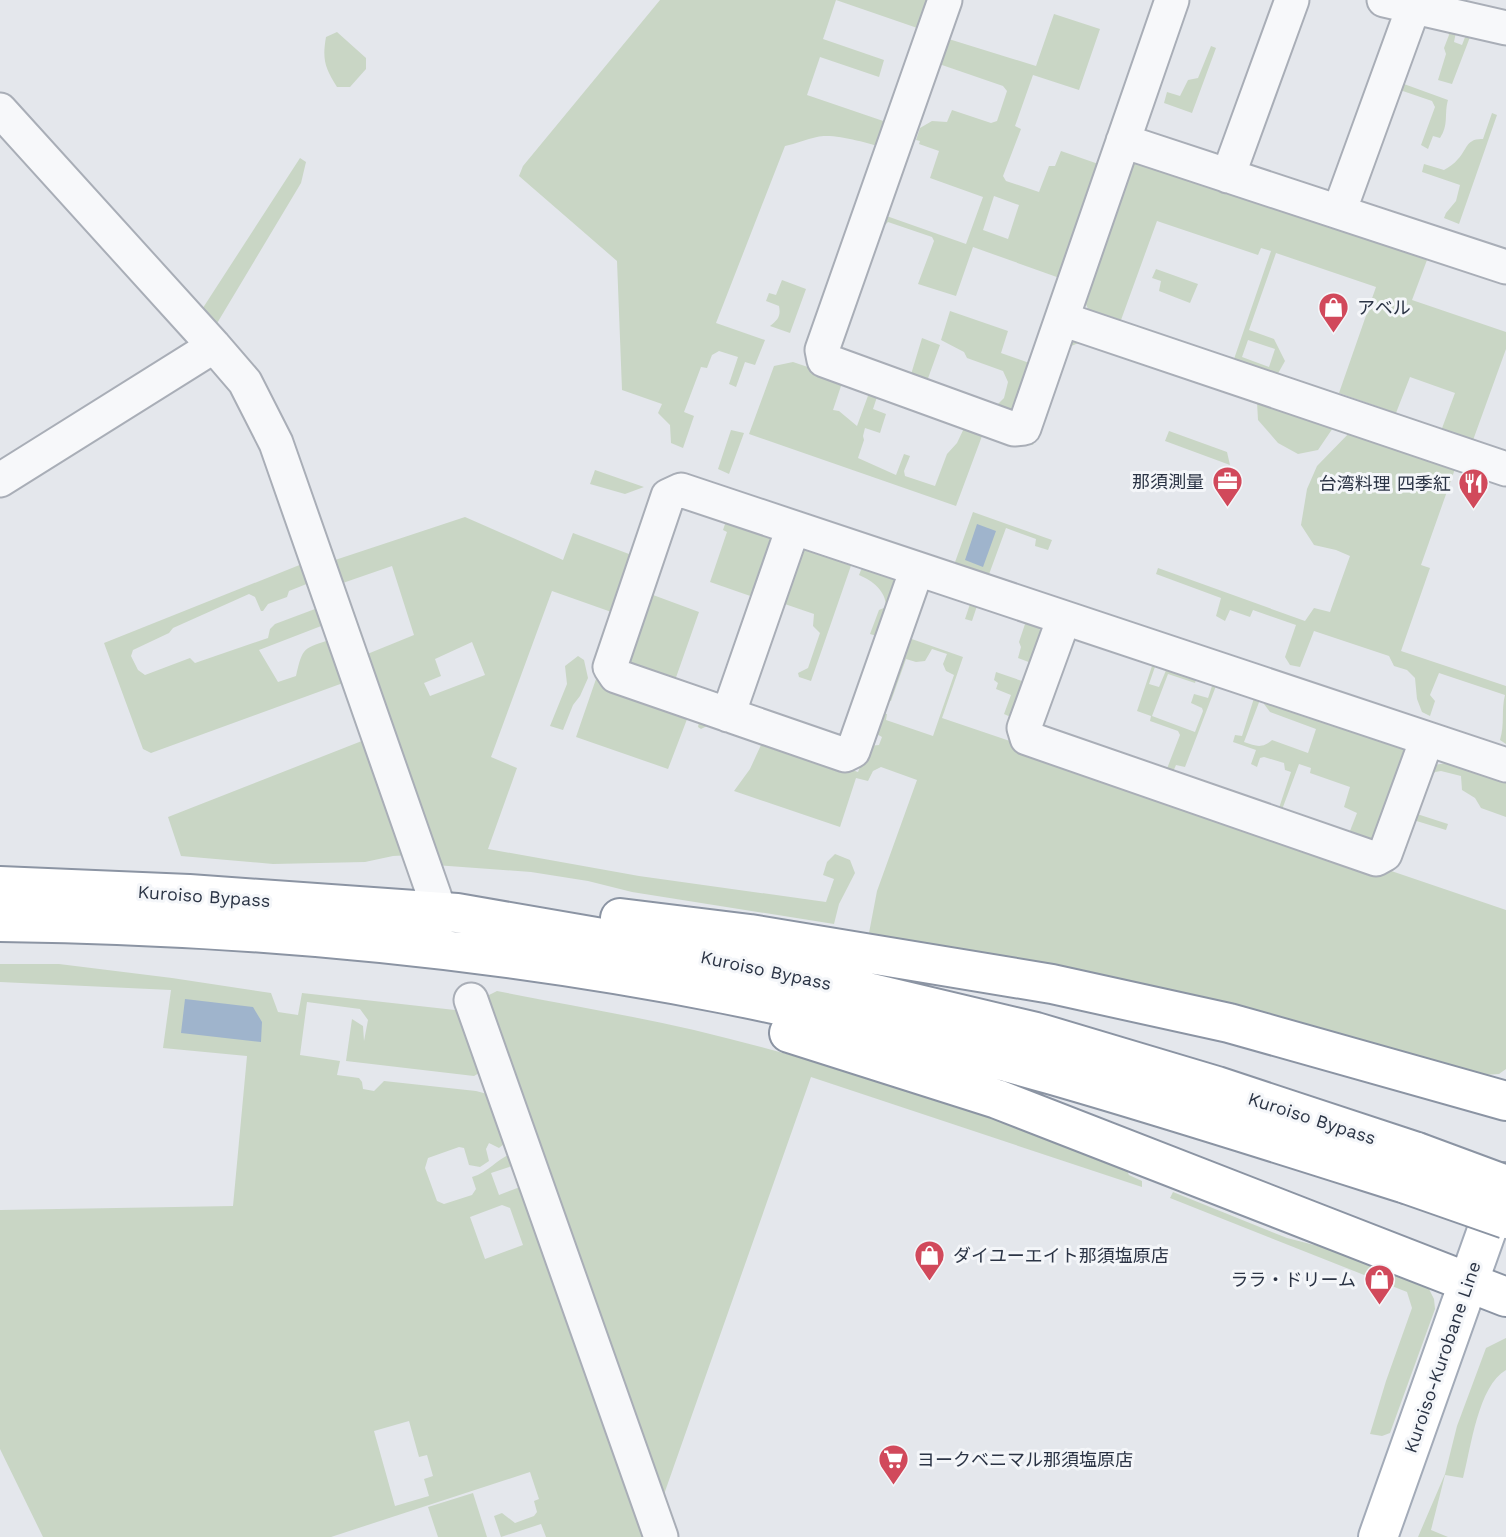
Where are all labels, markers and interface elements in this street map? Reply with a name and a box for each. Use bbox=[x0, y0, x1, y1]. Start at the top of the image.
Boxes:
shop icon: アベル bbox=[1317, 290, 1351, 334]
place label: アベル bbox=[1357, 297, 1411, 318]
office icon: 那須測量 bbox=[1210, 464, 1244, 508]
restaurant icon: 台湾料理 四季紅 bbox=[1457, 466, 1491, 510]
place label: 那須測量 bbox=[1132, 471, 1204, 492]
place label: 台湾料理 四季紅 bbox=[1319, 473, 1451, 494]
street label: Kuroiso Bypass bbox=[137, 881, 271, 911]
street label: Kuroiso Bypass bbox=[699, 946, 833, 994]
street label: Kuroiso Bypass bbox=[1245, 1087, 1379, 1149]
shop icon: ダイユーエイト那須塩原店 bbox=[913, 1238, 947, 1282]
place label: ダイユーエイト那須塩原店 bbox=[953, 1245, 1169, 1266]
street label: Kuroiso-Kurobane Line bbox=[1399, 1258, 1485, 1456]
shop icon: ララ・ドリーム bbox=[1362, 1262, 1396, 1306]
place label: ララ・ドリーム bbox=[1231, 1269, 1356, 1290]
supermarket icon: ヨークベニマル那須塩原店 bbox=[877, 1442, 911, 1486]
place label: ヨークベニマル那須塩原店 bbox=[917, 1449, 1133, 1470]

